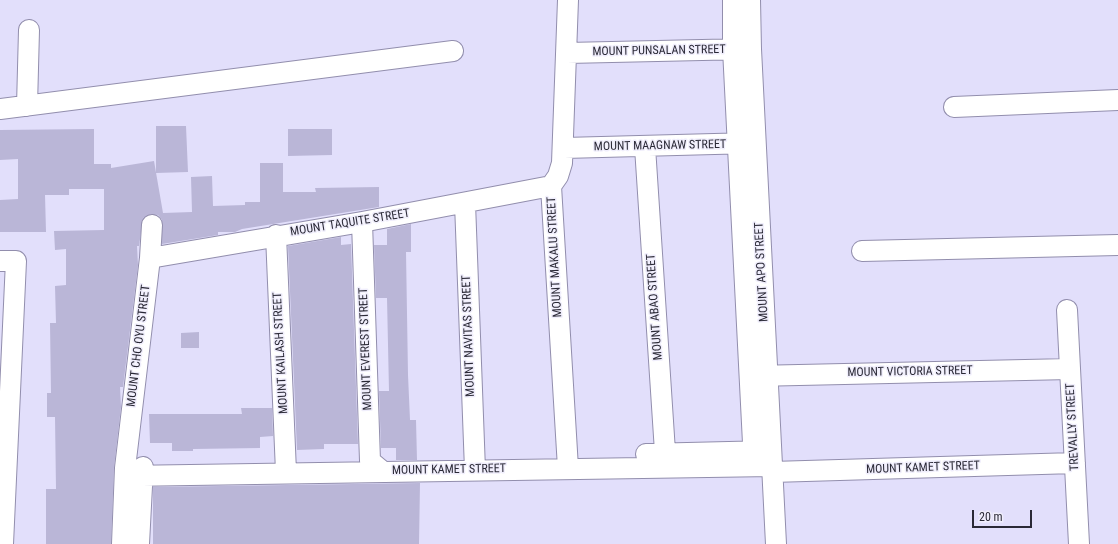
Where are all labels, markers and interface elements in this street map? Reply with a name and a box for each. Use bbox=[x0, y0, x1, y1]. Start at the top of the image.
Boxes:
street label: MOUNT PUNSALAN STREET bbox=[592, 43, 726, 59]
street label: MOUNT MAAGNAW STREET bbox=[594, 138, 726, 154]
street label: MOUNT MAKALU STREET bbox=[545, 196, 565, 318]
street label: MOUNT TAQUITE STREET bbox=[289, 206, 411, 240]
street label: MOUNT APO STREET bbox=[752, 222, 772, 322]
street label: MOUNT ABAO STREET bbox=[644, 253, 666, 361]
street label: MOUNT NAVITAS STREET bbox=[460, 275, 478, 397]
street label: MOUNT CHO OYU STREET bbox=[124, 284, 154, 408]
street label: MOUNT EVEREST STREET bbox=[357, 287, 375, 411]
street label: MOUNT KAILASH STREET bbox=[271, 292, 291, 414]
street label: MOUNT VICTORIA STREET bbox=[847, 364, 973, 380]
street label: TREVALLY STREET bbox=[1064, 383, 1082, 471]
street label: MOUNT KAMET STREET bbox=[866, 459, 980, 477]
street label: MOUNT KAMET STREET bbox=[392, 462, 506, 478]
scale bar bbox=[974, 502, 1034, 528]
text: 20 m bbox=[979, 510, 1003, 524]

